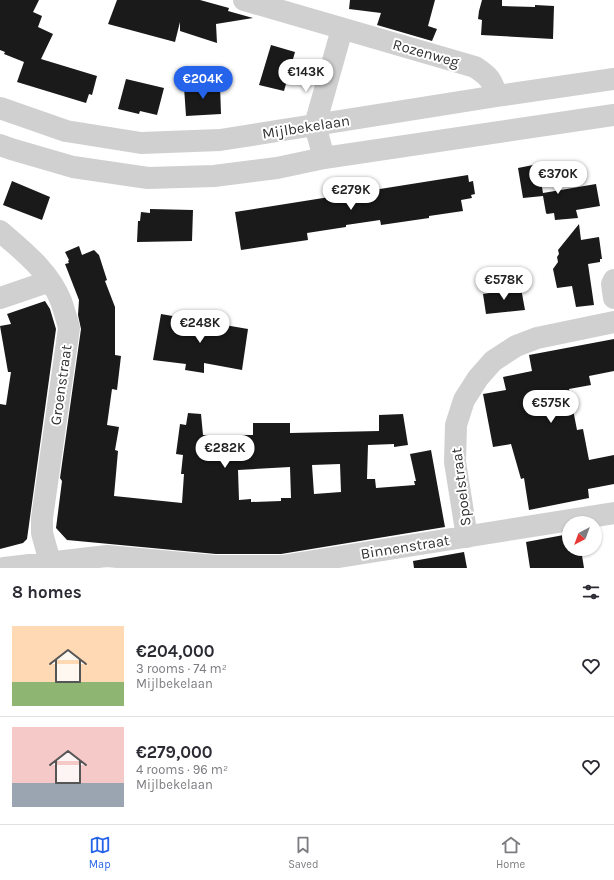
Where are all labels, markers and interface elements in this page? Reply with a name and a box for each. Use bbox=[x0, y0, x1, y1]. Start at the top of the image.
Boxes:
street label: Rozenweg bbox=[391, 35, 462, 71]
pin: €143K bbox=[278, 59, 334, 93]
text: €143K bbox=[287, 64, 325, 79]
pin: €204K bbox=[175, 66, 231, 100]
text: €204K bbox=[183, 71, 223, 86]
street label: Mijlbekelaan bbox=[261, 111, 351, 143]
pin: €370K bbox=[530, 161, 586, 195]
text: €370K bbox=[538, 166, 578, 181]
pin: €279K bbox=[323, 177, 379, 211]
text: €279K bbox=[331, 182, 371, 197]
pin: €578K bbox=[476, 267, 532, 301]
text: €578K bbox=[484, 272, 524, 287]
pin: €248K bbox=[172, 310, 228, 344]
text: €248K bbox=[180, 315, 220, 330]
street label: Groenstraat bbox=[46, 343, 76, 426]
pin: €575K bbox=[523, 390, 579, 424]
text: €575K bbox=[532, 395, 570, 410]
pin: €282K bbox=[197, 435, 253, 469]
text: €282K bbox=[205, 440, 245, 455]
street label: Spoelstraat bbox=[447, 446, 475, 527]
north arrow bbox=[562, 516, 602, 556]
map controls bbox=[562, 516, 602, 556]
street label: Binnenstraat bbox=[359, 531, 451, 563]
icon: filters bbox=[580, 581, 602, 603]
text: 8 homes bbox=[12, 582, 82, 602]
text: €204,000 bbox=[136, 641, 214, 661]
icon: home bbox=[44, 642, 92, 690]
icon: heart bbox=[580, 655, 602, 677]
text: 3 rooms · 74 m² bbox=[136, 661, 227, 676]
text: Mijlbekelaan bbox=[136, 676, 213, 691]
text: €279,000 bbox=[136, 742, 212, 762]
icon: home bbox=[44, 743, 92, 791]
icon: heart bbox=[580, 756, 602, 778]
text: 4 rooms · 96 m² bbox=[136, 762, 228, 777]
text: Mijlbekelaan bbox=[136, 777, 213, 792]
tab: Map bbox=[89, 834, 111, 871]
tab: Saved bbox=[288, 834, 319, 871]
tab: Home bbox=[496, 834, 525, 871]

